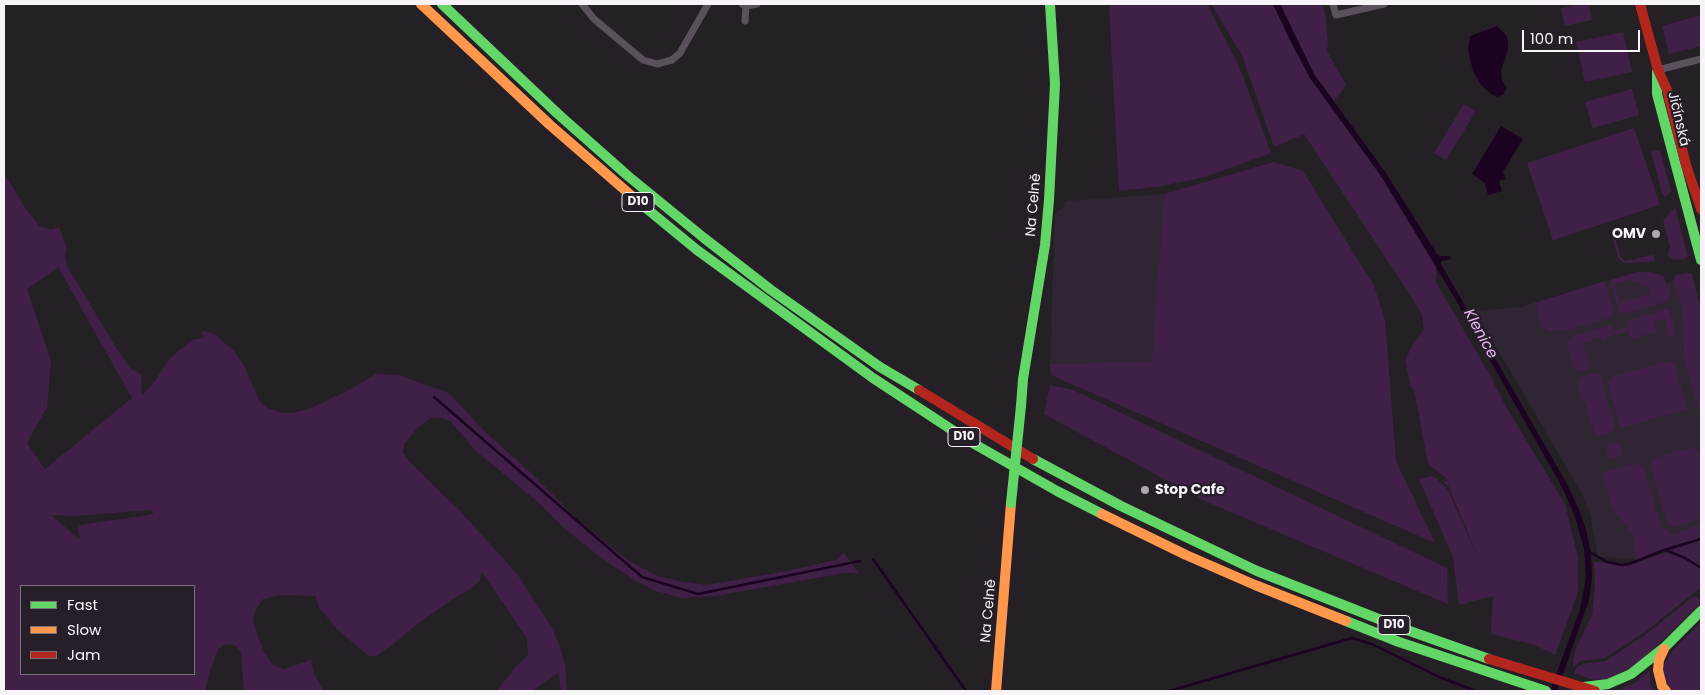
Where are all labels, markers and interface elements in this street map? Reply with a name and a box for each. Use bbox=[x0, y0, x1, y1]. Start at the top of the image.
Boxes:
scale bar bbox=[1525, 20, 1642, 52]
text: 100 m bbox=[1530, 28, 1573, 49]
street label: Jičínská bbox=[1664, 90, 1692, 148]
street label: Na Celně bbox=[1023, 173, 1045, 237]
road number: D10 bbox=[622, 192, 654, 212]
place label: OMV bbox=[1612, 226, 1646, 242]
marker: OMV bbox=[1650, 228, 1662, 240]
water label: Klenice bbox=[1459, 306, 1501, 362]
road number: D10 bbox=[948, 428, 980, 447]
place label: Stop Cafe bbox=[1155, 482, 1225, 498]
marker: Stop Cafe bbox=[1139, 484, 1151, 496]
street label: Na Celně bbox=[978, 579, 1000, 643]
legend bbox=[20, 585, 195, 675]
text: Fast bbox=[67, 594, 98, 615]
road number: D10 bbox=[1378, 616, 1410, 634]
text: Slow bbox=[67, 619, 101, 640]
text: Jam bbox=[67, 644, 101, 665]

